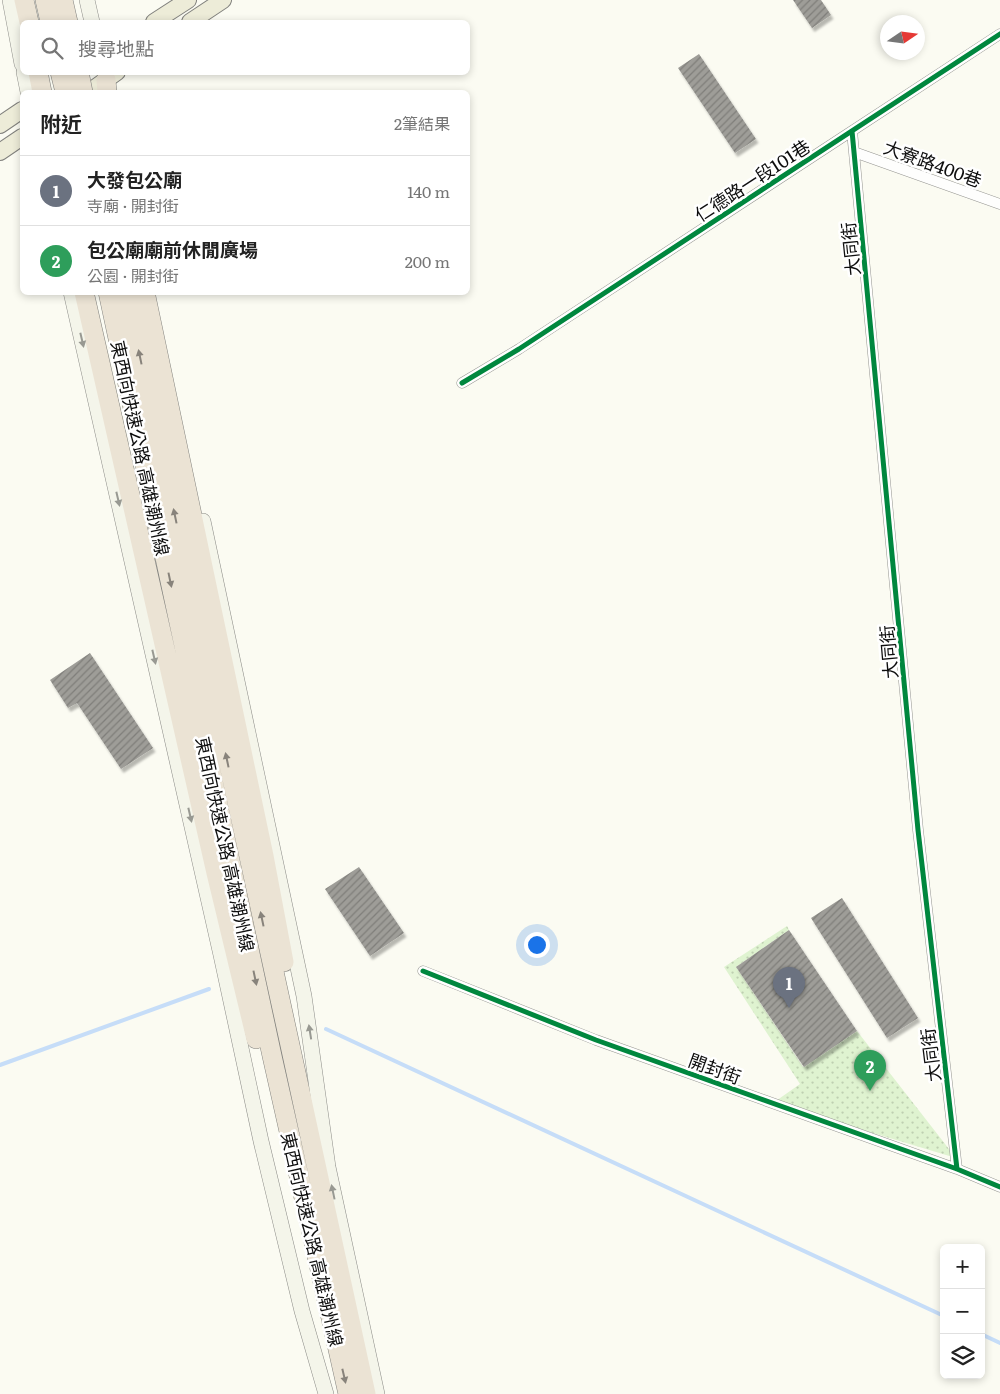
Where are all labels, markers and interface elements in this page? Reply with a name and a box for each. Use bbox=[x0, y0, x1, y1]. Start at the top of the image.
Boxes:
north arrow bbox=[880, 15, 925, 60]
search box bbox=[20, 20, 470, 75]
icon: search bbox=[38, 34, 66, 62]
text: 搜尋地點 bbox=[78, 34, 154, 62]
text: 附近 bbox=[40, 107, 82, 138]
text: 2筆結果 bbox=[394, 111, 450, 135]
street label: 仁德路一段101巷 bbox=[689, 132, 815, 228]
street label: 大寮路400巷 bbox=[880, 133, 986, 193]
text: 大發包公廟 bbox=[87, 165, 182, 193]
text: 1 bbox=[53, 179, 59, 203]
text: 140 m bbox=[407, 179, 450, 203]
text: 寺廟 · 開封街 bbox=[87, 193, 179, 217]
street label: 大同街 bbox=[834, 221, 866, 277]
text: 包公廟廟前休閒廣場 bbox=[87, 235, 258, 263]
text: 2 bbox=[52, 249, 60, 273]
text: 200 m bbox=[405, 249, 450, 273]
text: 公園 · 開封街 bbox=[87, 263, 179, 287]
one-way arrow bbox=[78, 333, 86, 348]
street label: 東西向快速公路 高雄潮州線 bbox=[105, 338, 177, 558]
one-way arrow bbox=[136, 349, 144, 365]
one-way arrow bbox=[114, 491, 122, 506]
one-way arrow bbox=[171, 508, 179, 523]
one-way arrow bbox=[166, 572, 174, 588]
street label: 大同街 bbox=[872, 624, 904, 680]
one-way arrow bbox=[150, 649, 158, 665]
street label: 東西向快速公路 高雄潮州線 bbox=[190, 734, 262, 954]
one-way arrow bbox=[223, 752, 231, 768]
one-way arrow bbox=[186, 808, 194, 823]
one-way arrow bbox=[258, 911, 266, 927]
your location bbox=[524, 932, 550, 958]
pin: 1 bbox=[773, 967, 805, 1008]
one-way arrow bbox=[251, 971, 259, 986]
one-way arrow bbox=[305, 1023, 313, 1039]
street label: 大同街 bbox=[913, 1027, 947, 1083]
street label: 開封街 bbox=[685, 1046, 745, 1090]
pin: 2 bbox=[854, 1050, 886, 1091]
street label: 東西向快速公路 高雄潮州線 bbox=[275, 1129, 351, 1349]
one-way arrow bbox=[329, 1185, 337, 1200]
map controls bbox=[940, 1244, 985, 1379]
button: + bbox=[940, 1244, 985, 1289]
button: − bbox=[940, 1289, 985, 1334]
button: layers bbox=[940, 1334, 985, 1379]
one-way arrow bbox=[340, 1368, 348, 1383]

